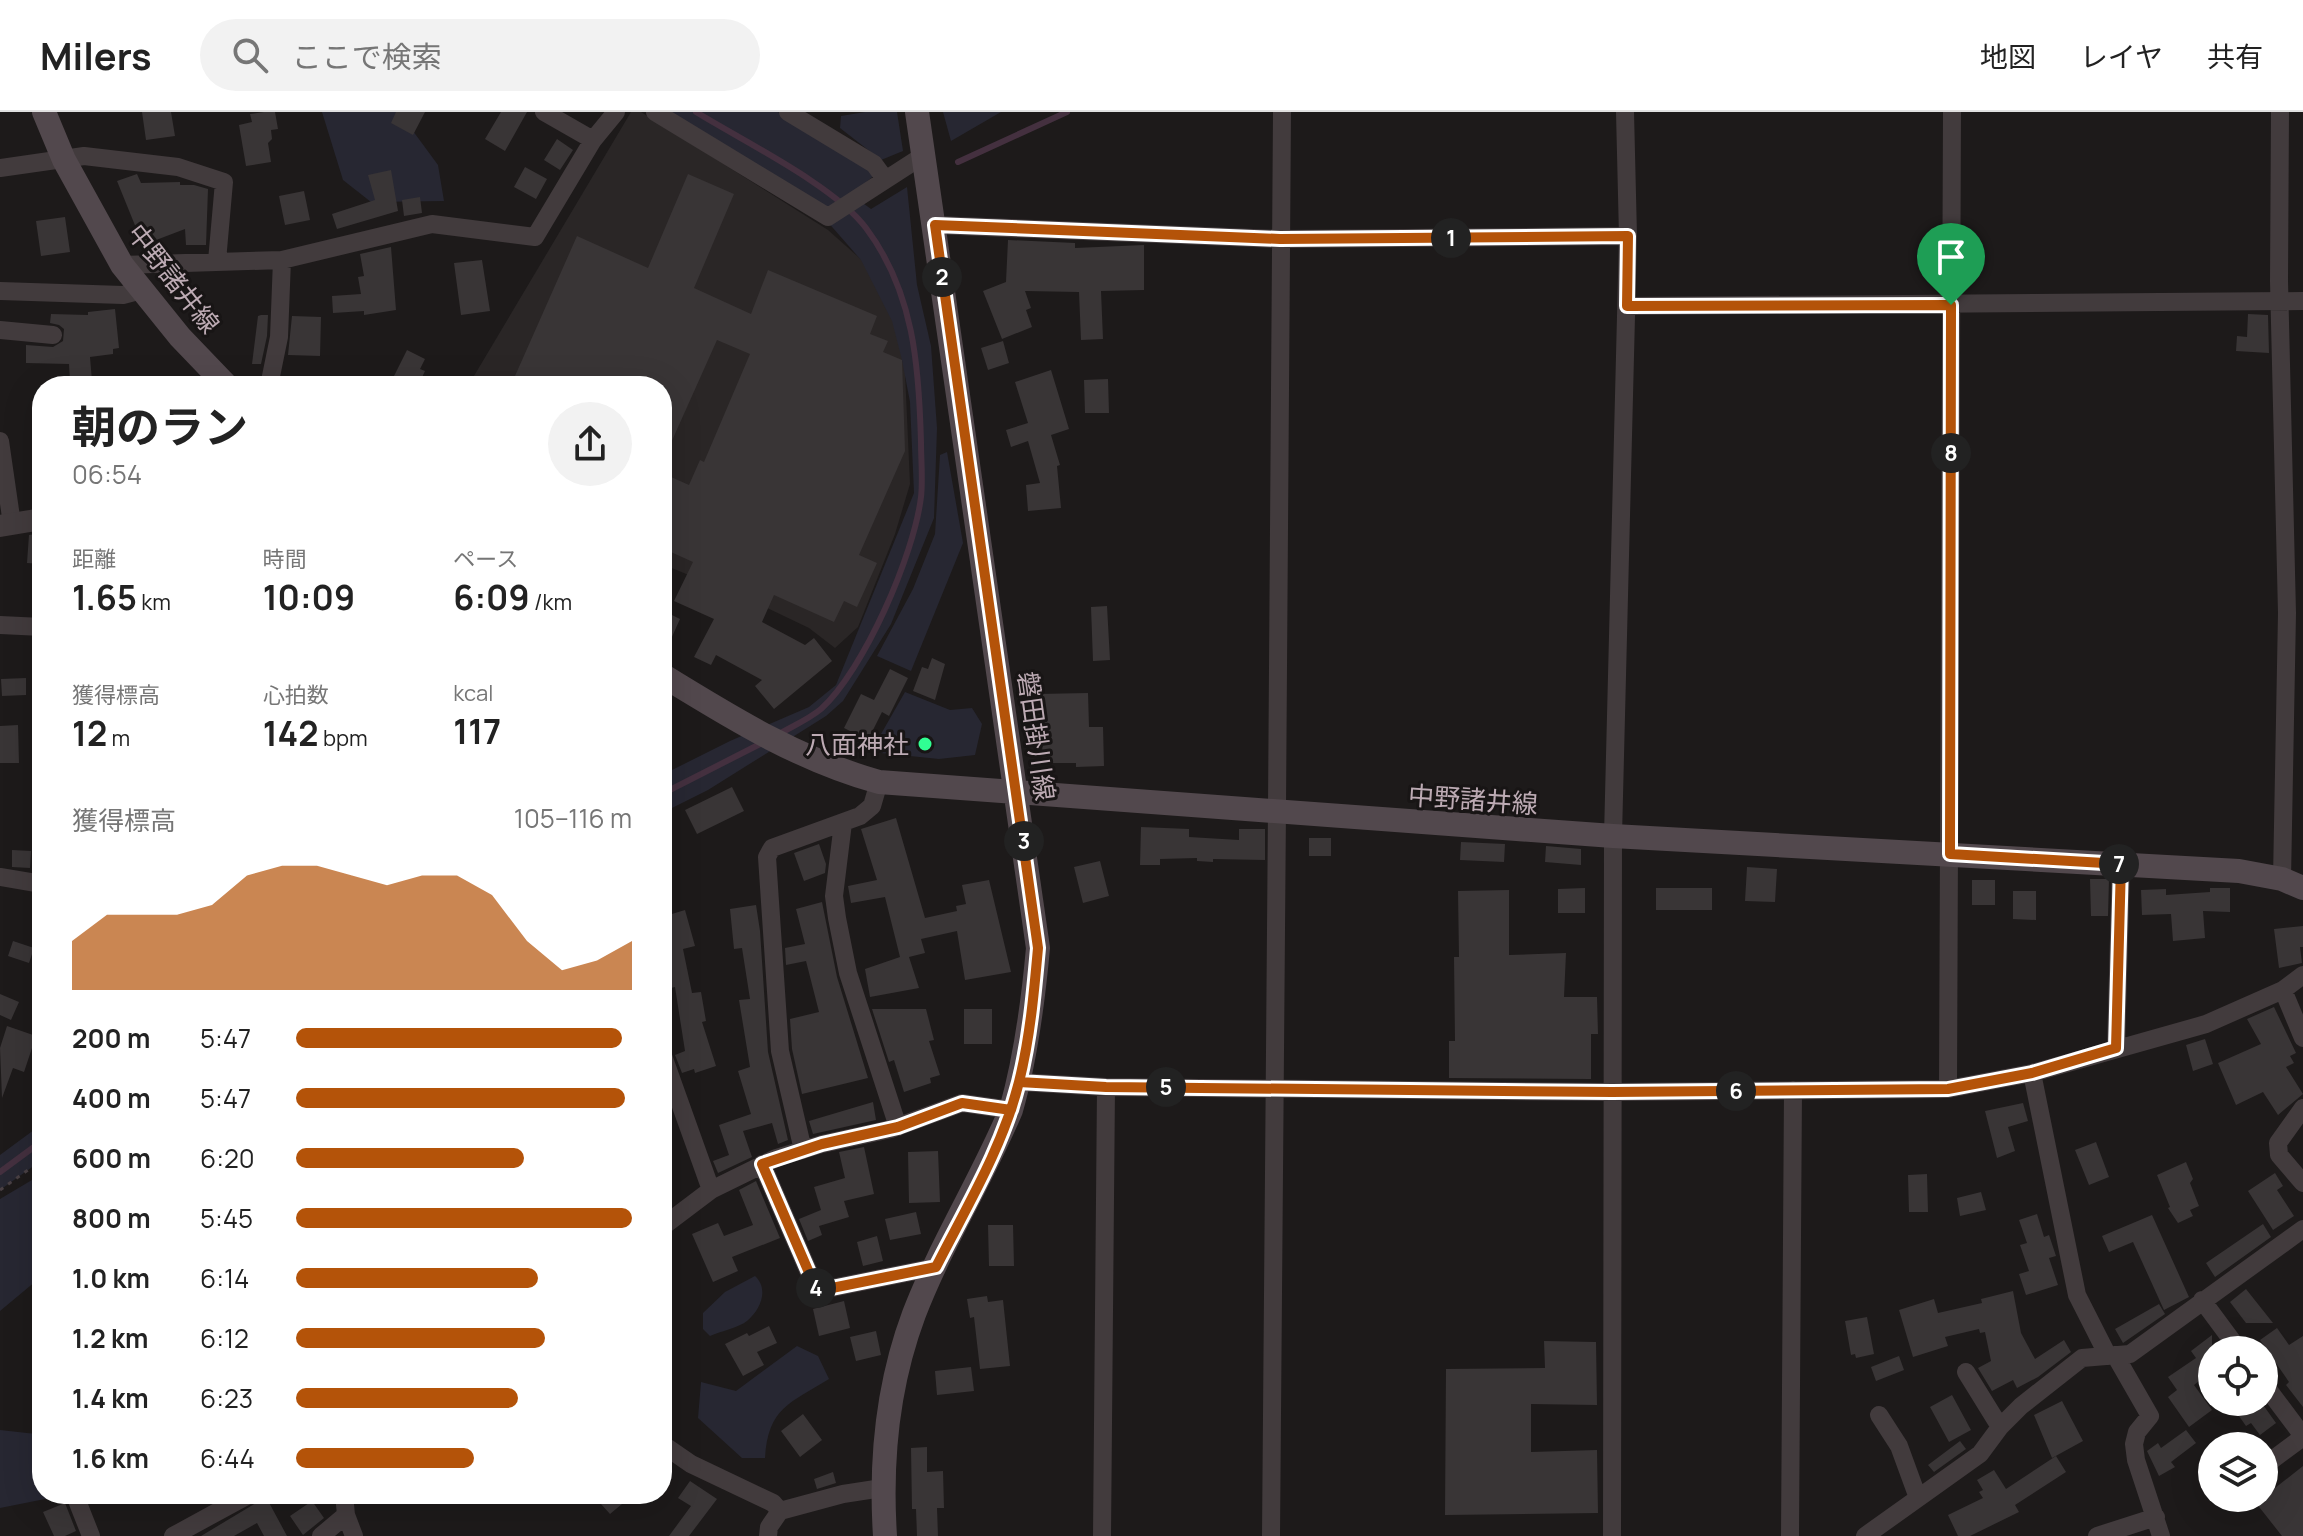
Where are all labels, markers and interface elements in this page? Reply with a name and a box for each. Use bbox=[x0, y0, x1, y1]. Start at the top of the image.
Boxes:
search box bbox=[200, 19, 760, 91]
text: Milers bbox=[40, 29, 152, 81]
icon: search bbox=[228, 33, 272, 77]
text: ここで検索 bbox=[292, 36, 442, 77]
text: 地図 bbox=[1980, 37, 2036, 75]
text: レイヤ bbox=[2080, 37, 2163, 75]
text: 共有 bbox=[2207, 37, 2263, 75]
street label: 中野諸井線 bbox=[120, 216, 228, 340]
pin: 1 bbox=[1431, 218, 1471, 258]
text: 1 bbox=[1446, 223, 1456, 253]
pin bbox=[1917, 223, 1985, 305]
icon: arrive bbox=[1929, 235, 1973, 279]
pin: 2 bbox=[922, 257, 962, 297]
text: 2 bbox=[935, 262, 949, 292]
text: 朝のラン bbox=[72, 396, 248, 456]
button: share bbox=[548, 402, 632, 486]
pin: 8 bbox=[1931, 433, 1971, 473]
text: 8 bbox=[1944, 438, 1958, 468]
text: 06:54 bbox=[72, 456, 142, 492]
text: 距離 bbox=[72, 544, 116, 574]
text: 時間 bbox=[263, 544, 307, 574]
text: ペース bbox=[453, 544, 518, 574]
text: 1.65 bbox=[72, 574, 137, 620]
text: 10:09 bbox=[263, 574, 355, 620]
text: 6:09 bbox=[453, 574, 530, 620]
text: km bbox=[137, 587, 171, 617]
text: /km bbox=[530, 587, 572, 617]
street label: 磐田掛川線 bbox=[1010, 669, 1064, 803]
text: kcal bbox=[453, 678, 493, 708]
text: 獲得標高 bbox=[72, 680, 160, 710]
text: 心拍数 bbox=[263, 680, 329, 710]
text: 117 bbox=[453, 708, 501, 754]
text: 12 bbox=[72, 710, 107, 756]
text: 142 bbox=[263, 710, 318, 756]
text: m bbox=[107, 723, 130, 753]
text: bpm bbox=[318, 723, 368, 753]
place label: 八面神社 bbox=[805, 726, 909, 762]
marker: 八面神社 bbox=[916, 735, 934, 753]
street label: 中野諸井線 bbox=[1407, 777, 1539, 821]
text: 105–116 m bbox=[514, 800, 632, 836]
text: 獲得標高 bbox=[72, 802, 176, 838]
pin: 3 bbox=[1004, 821, 1044, 861]
text: 3 bbox=[1018, 826, 1030, 856]
pin: 7 bbox=[2099, 844, 2139, 884]
text: 7 bbox=[2113, 849, 2125, 879]
text: 200 m bbox=[72, 1020, 150, 1056]
text: 5:47 bbox=[200, 1020, 251, 1056]
pin: 5 bbox=[1146, 1067, 1186, 1107]
pin: 6 bbox=[1716, 1071, 1756, 1111]
text: 5 bbox=[1160, 1072, 1172, 1102]
text: 6 bbox=[1729, 1076, 1743, 1106]
text: 400 m bbox=[72, 1080, 151, 1116]
text: 5:47 bbox=[200, 1080, 251, 1116]
text: 600 m bbox=[72, 1140, 151, 1176]
text: 6:20 bbox=[200, 1140, 255, 1176]
text: 800 m bbox=[72, 1200, 151, 1236]
text: 5:45 bbox=[200, 1200, 253, 1236]
text: 1.0 km bbox=[72, 1260, 150, 1296]
text: 6:14 bbox=[200, 1260, 249, 1296]
pin: 4 bbox=[796, 1268, 836, 1308]
text: 4 bbox=[809, 1273, 823, 1303]
text: 1.2 km bbox=[72, 1320, 148, 1356]
text: 6:12 bbox=[200, 1320, 249, 1356]
map controls bbox=[2198, 1336, 2278, 1512]
button: locate bbox=[2198, 1336, 2278, 1416]
text: 1.4 km bbox=[72, 1380, 149, 1416]
text: 6:23 bbox=[200, 1380, 253, 1416]
button: layers bbox=[2198, 1432, 2278, 1512]
text: 1.6 km bbox=[72, 1440, 149, 1476]
text: 6:44 bbox=[200, 1440, 255, 1476]

